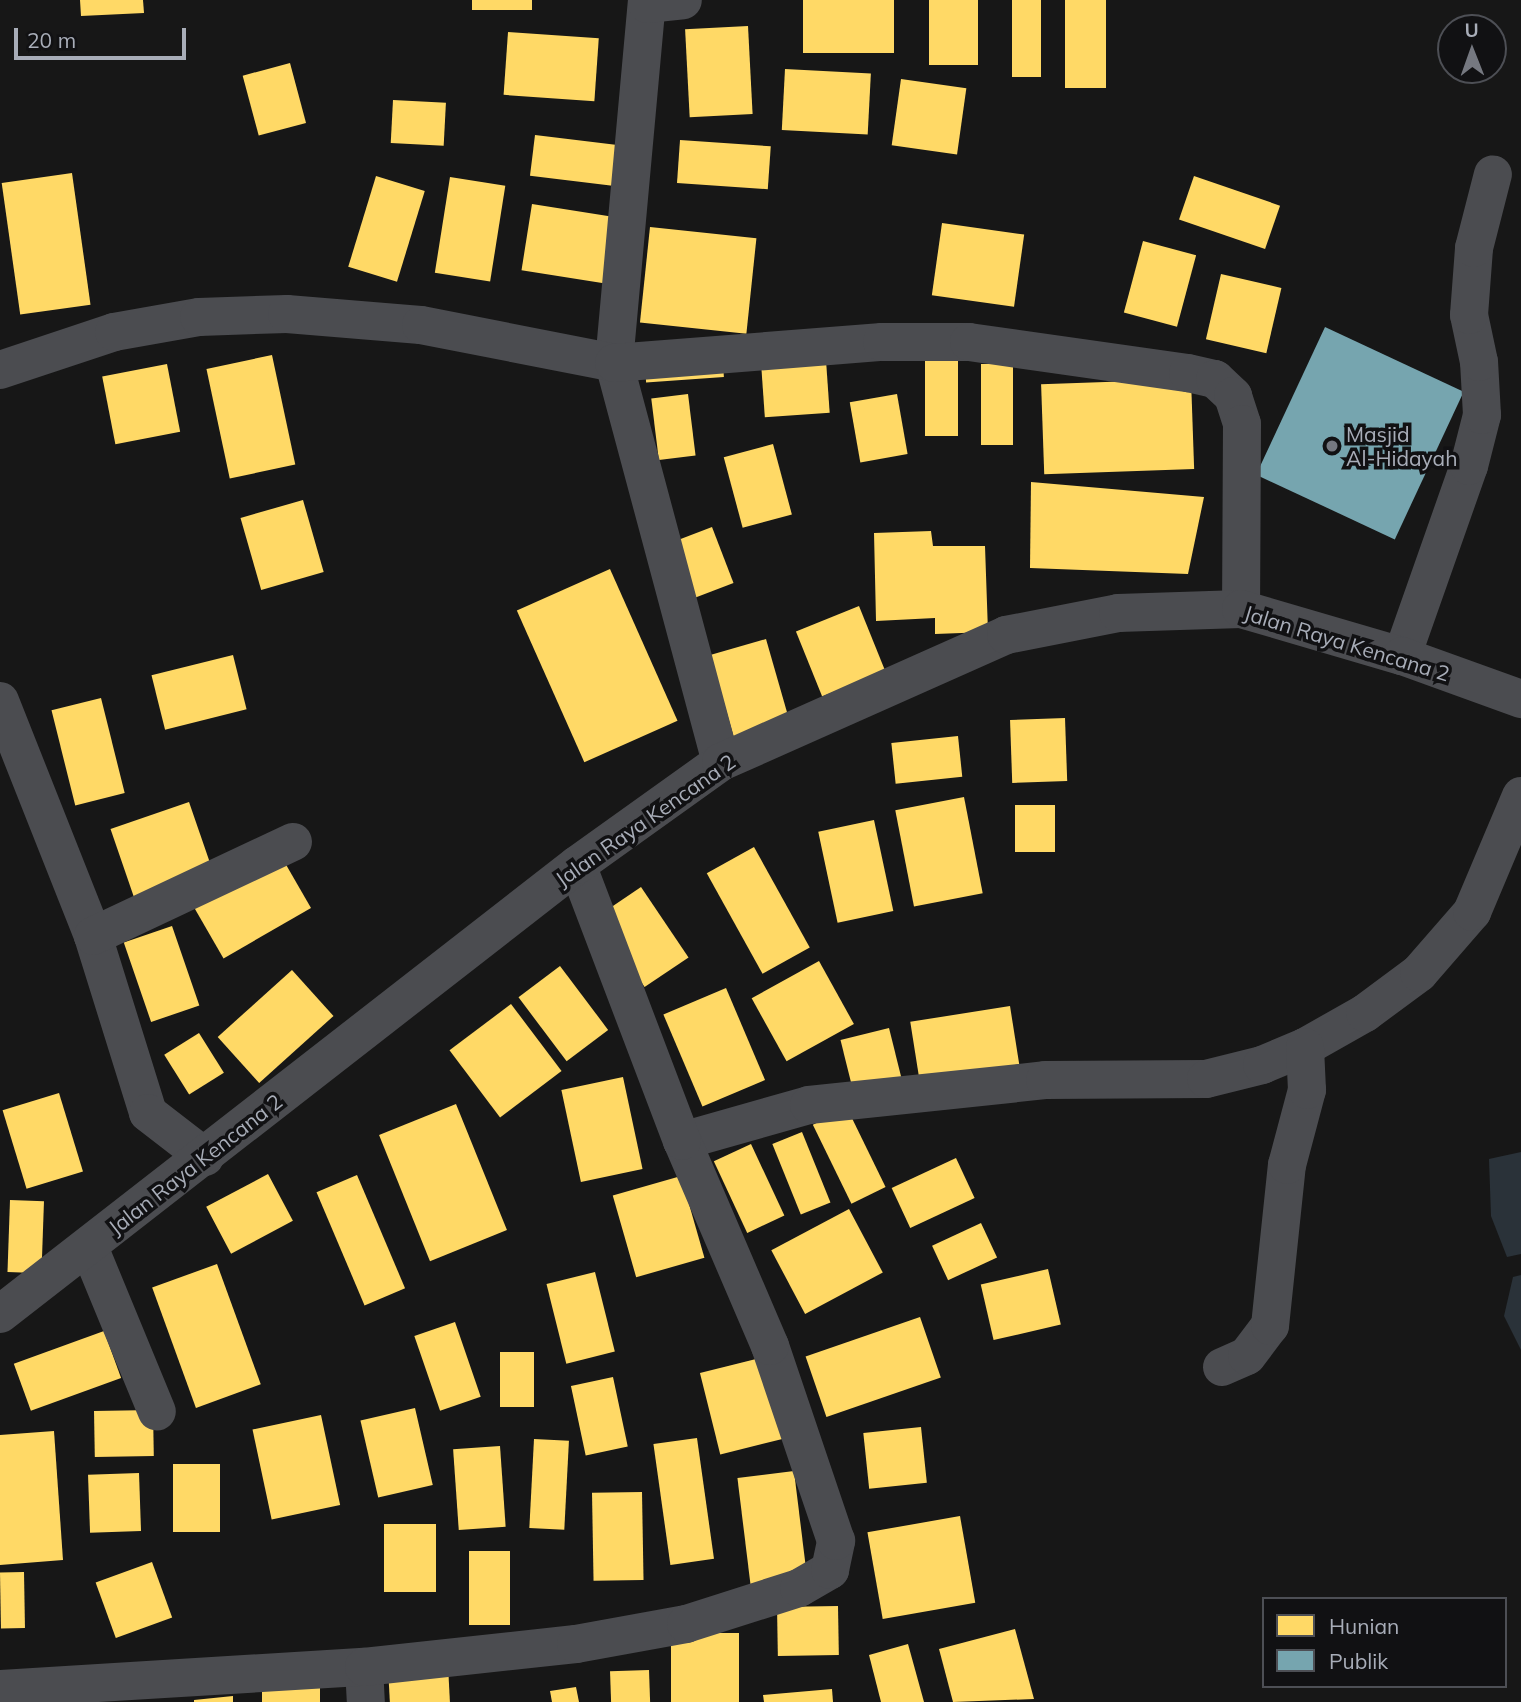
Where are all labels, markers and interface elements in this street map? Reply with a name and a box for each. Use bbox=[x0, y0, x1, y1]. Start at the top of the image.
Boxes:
scale bar bbox=[18, 14, 189, 58]
north arrow bbox=[1437, 14, 1507, 84]
text: U bbox=[1464, 18, 1479, 42]
text: 20 m bbox=[27, 27, 76, 53]
place label: Masjid Al-Hidayah bbox=[1346, 421, 1457, 471]
marker: Masjid Al-Hidayah bbox=[1324, 438, 1340, 454]
street label: Jalan Raya Kencana 2 bbox=[1241, 600, 1453, 686]
street label: Jalan Raya Kencana 2 bbox=[550, 748, 740, 892]
street label: Jalan Raya Kencana 2 bbox=[103, 1088, 287, 1240]
legend bbox=[1262, 1597, 1507, 1688]
text: Hunian bbox=[1329, 1613, 1399, 1639]
text: Publik bbox=[1329, 1648, 1388, 1674]

